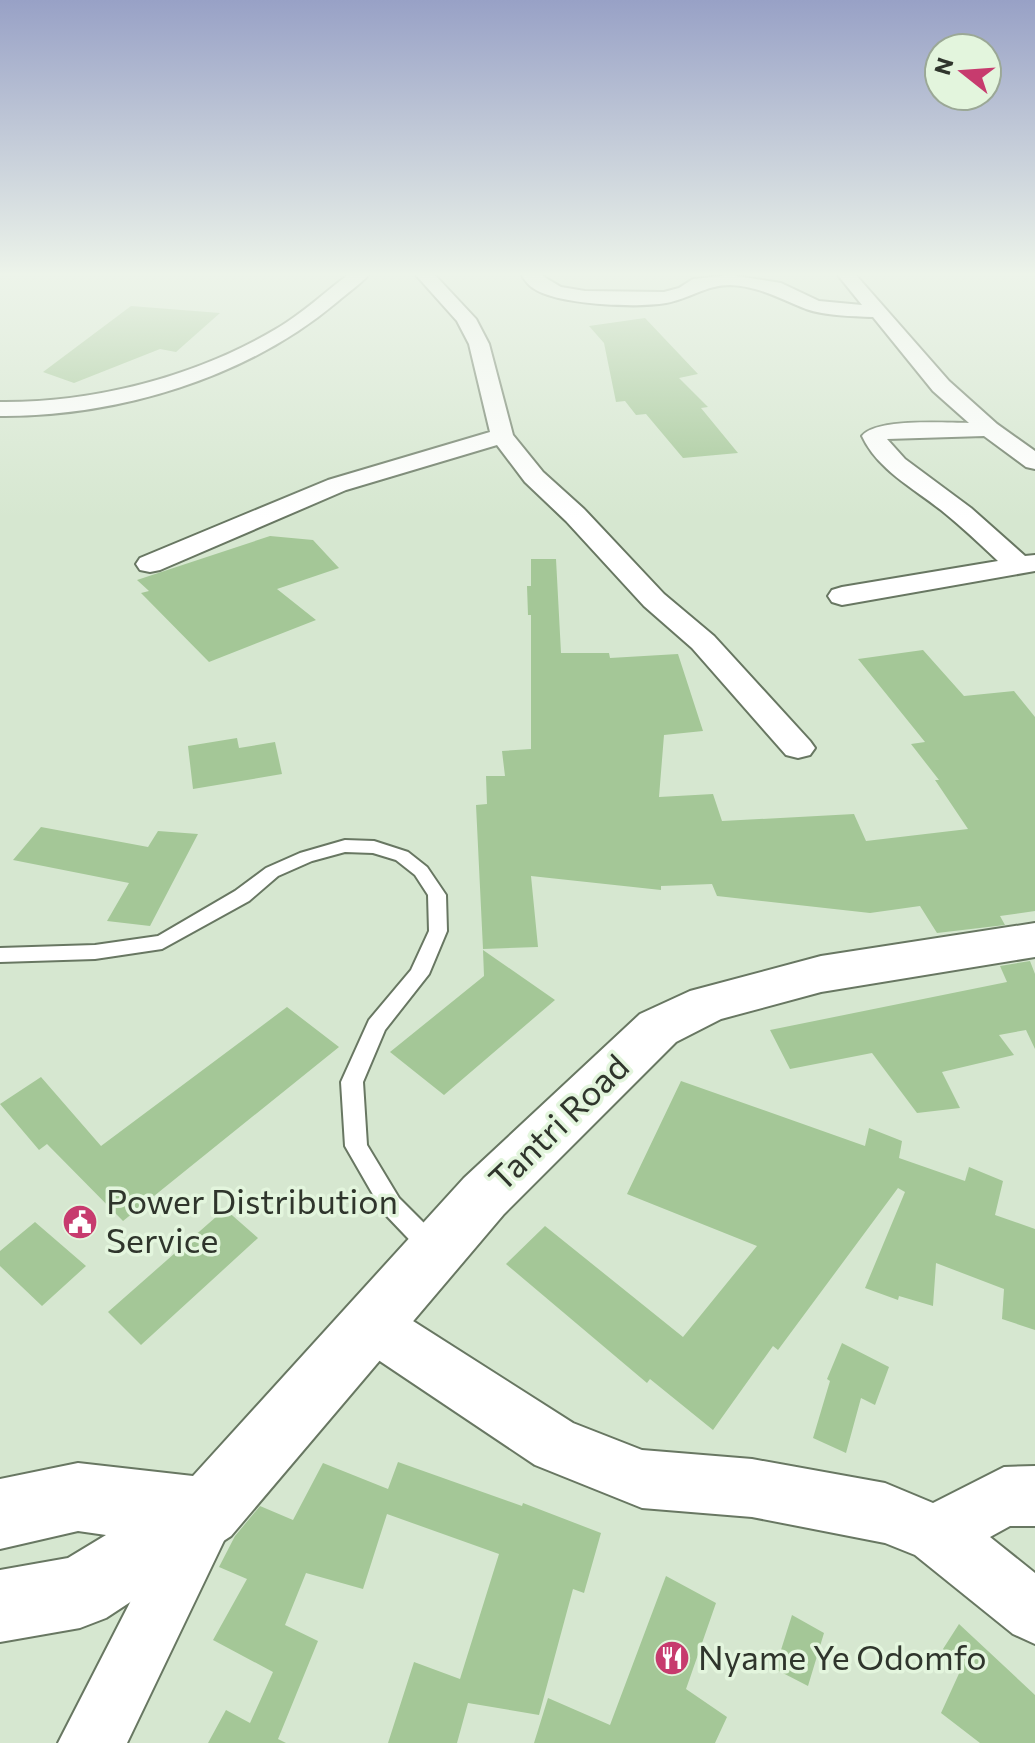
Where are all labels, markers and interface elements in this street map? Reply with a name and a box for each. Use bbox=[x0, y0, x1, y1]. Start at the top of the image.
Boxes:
north arrow bbox=[923, 32, 1003, 112]
text: N bbox=[928, 54, 959, 78]
street label: Tantri Road bbox=[479, 1045, 636, 1199]
place label: Power Distribution Service bbox=[106, 1179, 398, 1260]
public building icon: Power Distribution Service bbox=[61, 1203, 99, 1241]
place label: Nyame Ye Odomfo bbox=[698, 1635, 987, 1677]
restaurant icon: Nyame Ye Odomfo bbox=[653, 1639, 691, 1677]

